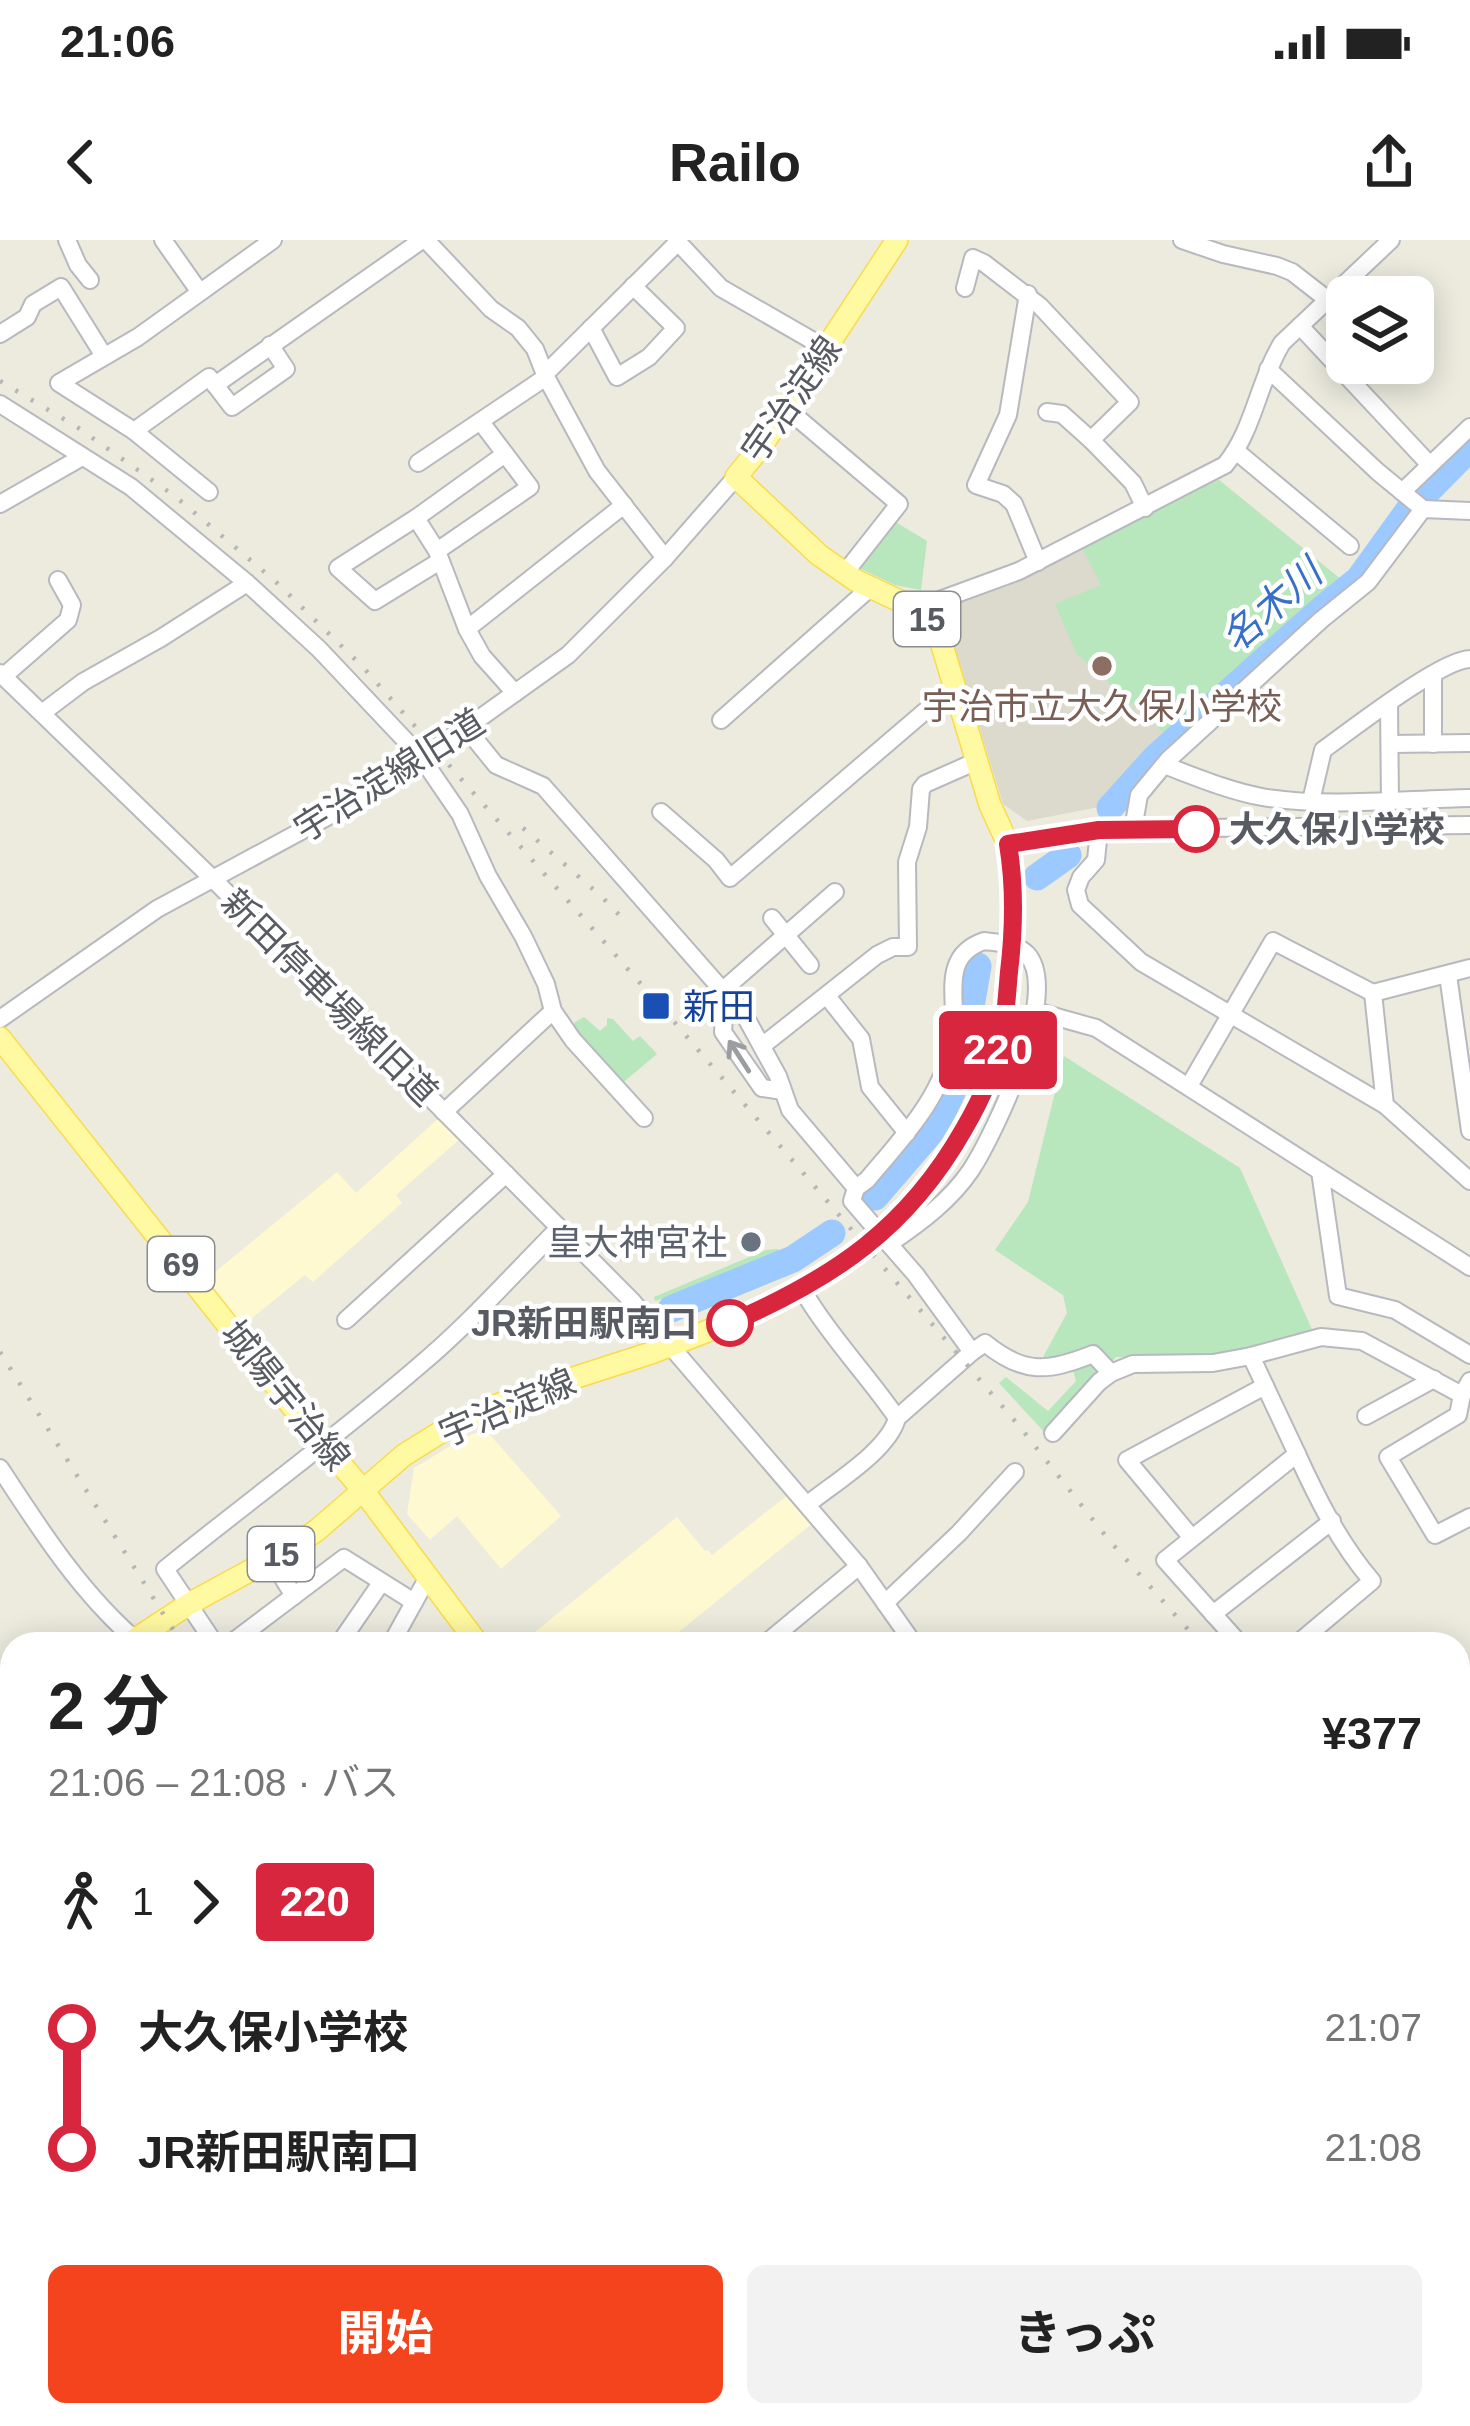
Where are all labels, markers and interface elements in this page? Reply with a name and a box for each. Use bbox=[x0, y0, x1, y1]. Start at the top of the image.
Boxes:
text: 21:06 bbox=[60, 16, 175, 67]
icon: back bbox=[48, 129, 114, 195]
icon: share bbox=[1356, 129, 1422, 195]
text: Railo bbox=[669, 132, 801, 192]
map controls bbox=[1326, 276, 1434, 384]
button: layers bbox=[1326, 276, 1434, 384]
street label: 宇治淀線 bbox=[733, 329, 850, 470]
water label: 名木川 bbox=[1213, 548, 1333, 660]
road number: 15 bbox=[894, 592, 960, 646]
marker: 宇治市立大久保小学校 bbox=[1089, 653, 1115, 679]
place label: 宇治市立大久保小学校 bbox=[922, 686, 1282, 727]
street label: 宇治淀線旧道 bbox=[287, 701, 492, 850]
marker: 大久保小学校 bbox=[1174, 807, 1218, 851]
place label: 大久保小学校 bbox=[1229, 809, 1445, 850]
street label: 新田停車場線旧道 bbox=[213, 881, 446, 1114]
place label: 新田 bbox=[683, 986, 755, 1027]
marker: 新田 bbox=[640, 990, 672, 1022]
line badge: 220 bbox=[929, 1011, 1067, 1089]
text: 220 bbox=[963, 1026, 1033, 1073]
one-way arrow bbox=[727, 1040, 752, 1074]
place label: 皇大神宮社 bbox=[547, 1222, 727, 1263]
marker: 皇大神宮社 bbox=[738, 1229, 764, 1255]
road number: 69 bbox=[148, 1237, 214, 1291]
marker: JR新田駅南口 bbox=[708, 1301, 752, 1345]
place label: JR新田駅南口 bbox=[471, 1303, 697, 1344]
street label: 城陽宇治線 bbox=[213, 1312, 358, 1478]
street label: 宇治淀線 bbox=[433, 1360, 581, 1454]
road number: 15 bbox=[248, 1527, 314, 1581]
text: 2 分 bbox=[48, 1669, 169, 1743]
text: ¥377 bbox=[1322, 1708, 1422, 1759]
text: 21:06 – 21:08 · バス bbox=[48, 1761, 399, 1804]
icon: walk bbox=[48, 1869, 114, 1935]
icon: forward bbox=[172, 1869, 238, 1935]
text: 220 bbox=[280, 1878, 350, 1925]
text: 1 bbox=[132, 1880, 154, 1923]
text: 21:07 bbox=[1324, 2006, 1422, 2049]
text: 大久保小学校 bbox=[138, 2007, 408, 2058]
text: 21:08 bbox=[1324, 2126, 1422, 2169]
text: JR新田駅南口 bbox=[138, 2127, 421, 2178]
button: 開始 bbox=[48, 2265, 723, 2403]
button: きっぷ bbox=[747, 2265, 1422, 2403]

